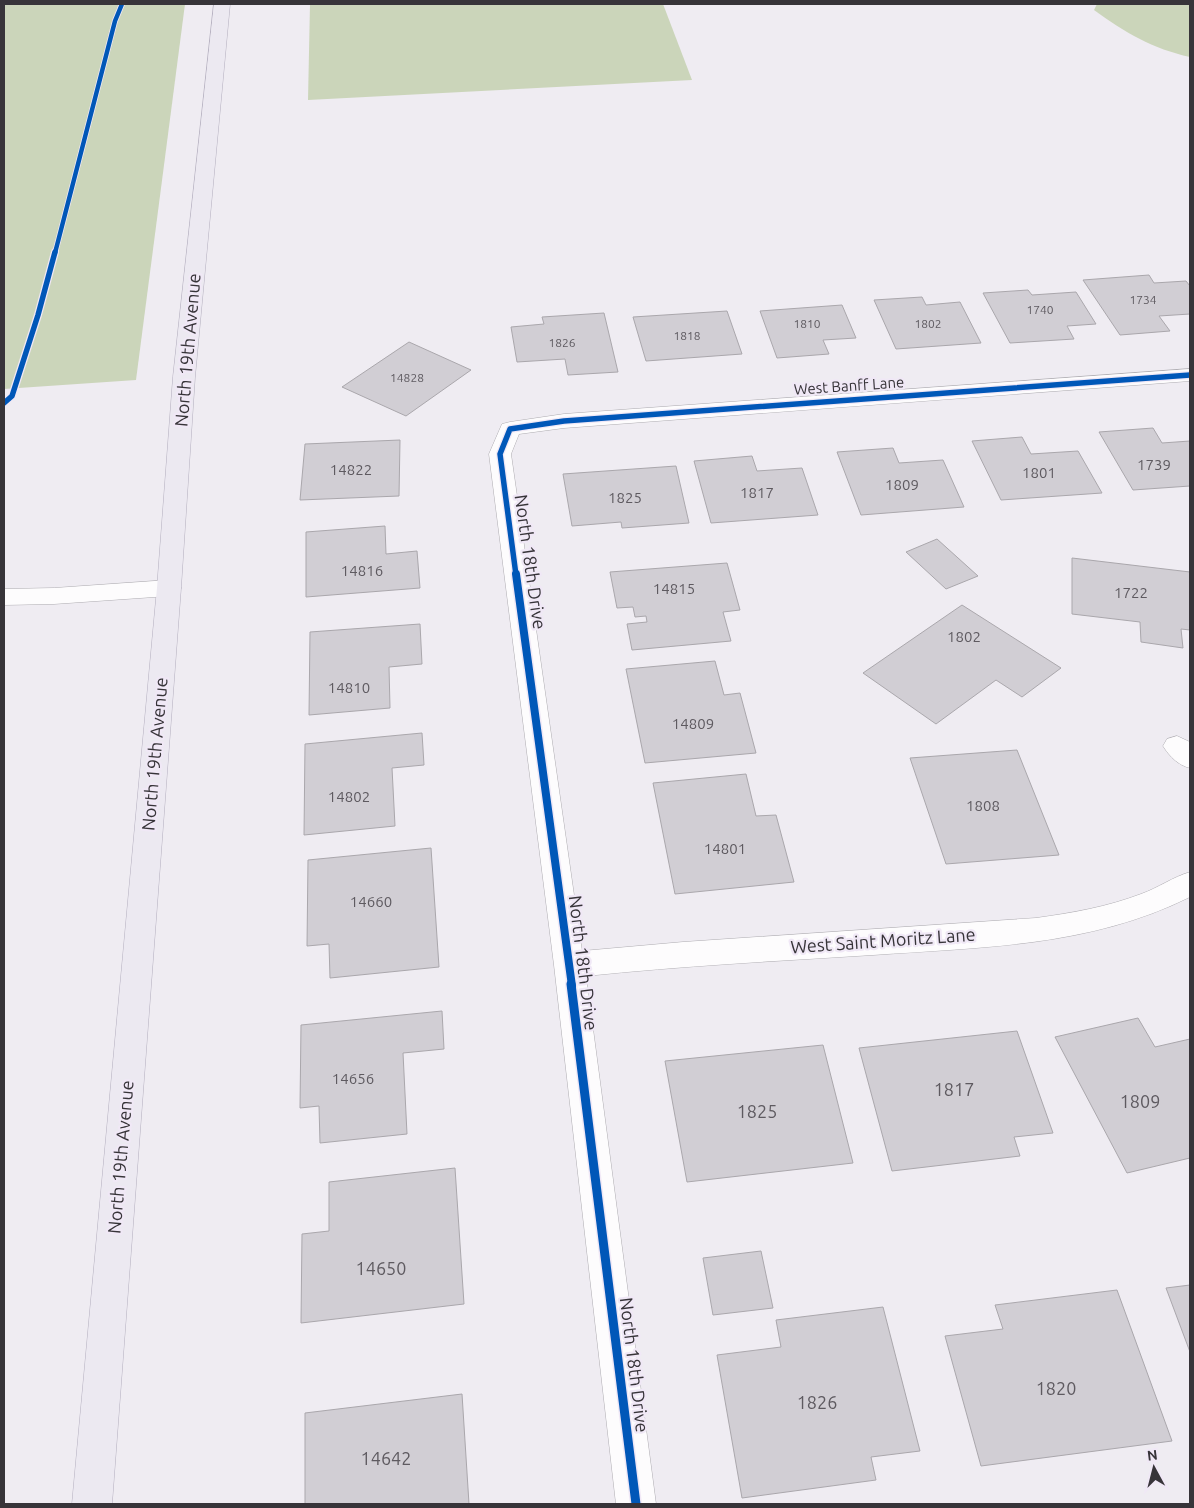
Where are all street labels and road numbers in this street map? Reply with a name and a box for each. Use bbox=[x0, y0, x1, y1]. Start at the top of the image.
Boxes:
street label: North 19th Avenue bbox=[170, 272, 204, 428]
street label: West Banff Lane bbox=[793, 373, 905, 398]
street label: North 18th Drive bbox=[512, 493, 550, 631]
street label: North 19th Avenue bbox=[137, 676, 171, 832]
street label: North 18th Drive bbox=[566, 894, 602, 1032]
street label: West Saint Moritz Lane bbox=[790, 924, 976, 956]
street label: North 19th Avenue bbox=[103, 1079, 137, 1235]
street label: North 18th Drive bbox=[617, 1296, 653, 1434]

